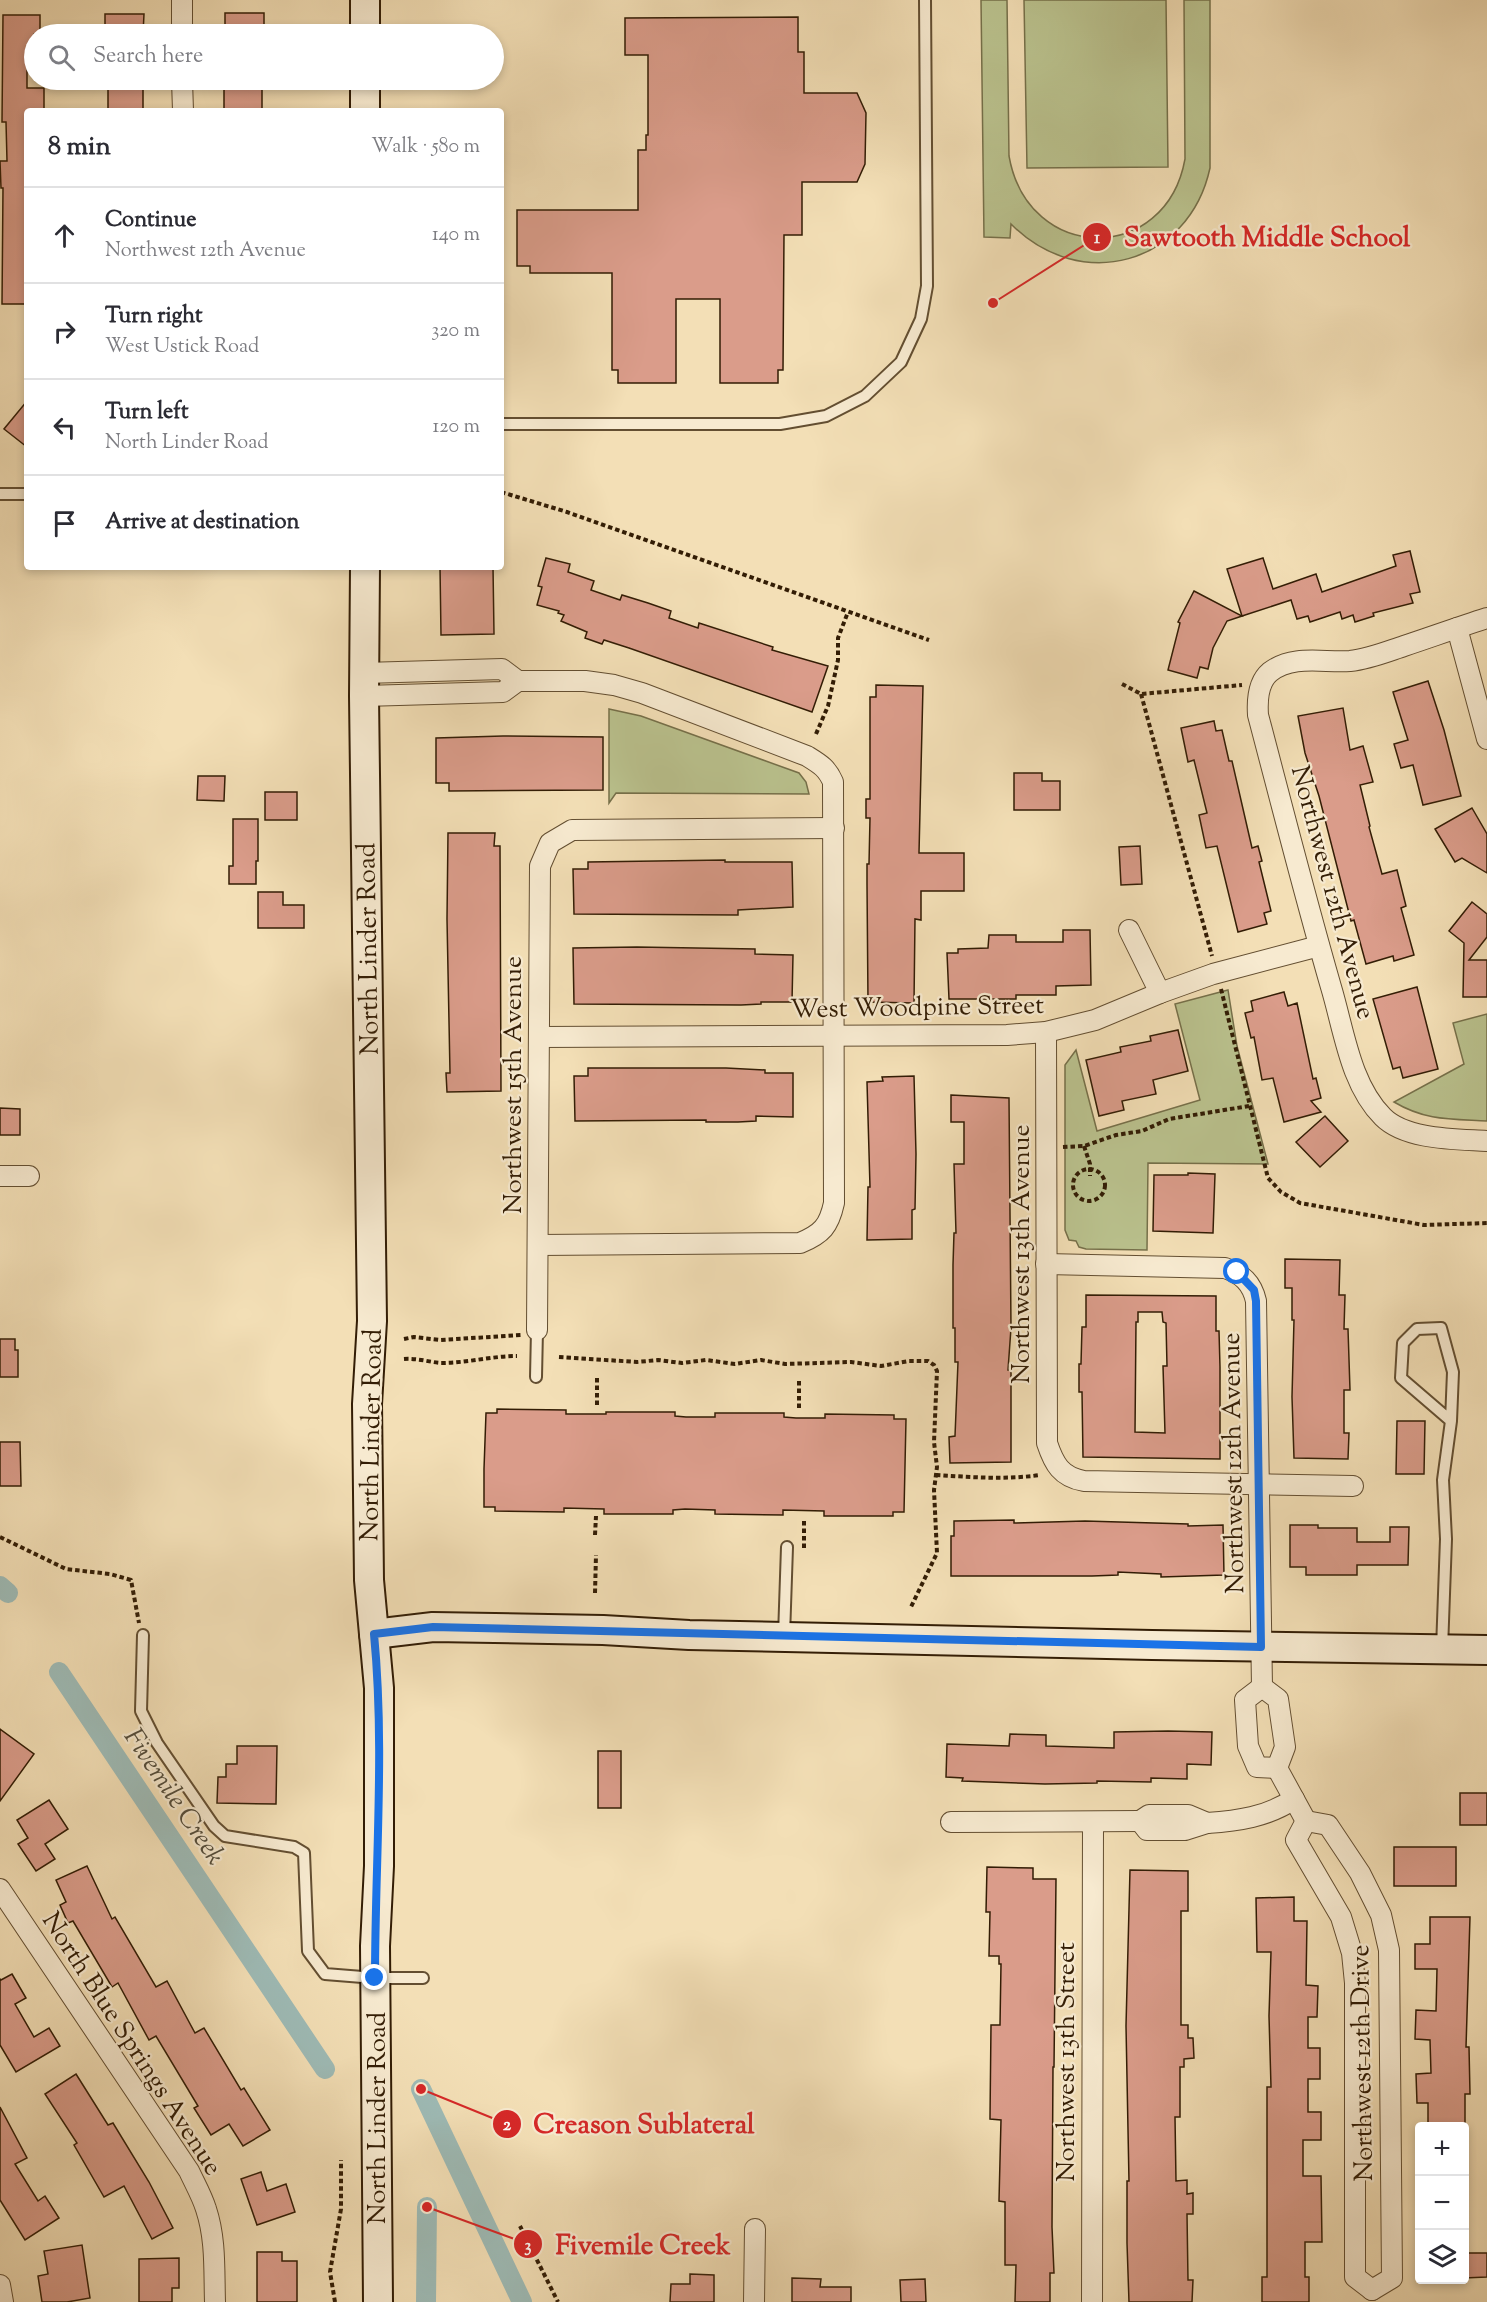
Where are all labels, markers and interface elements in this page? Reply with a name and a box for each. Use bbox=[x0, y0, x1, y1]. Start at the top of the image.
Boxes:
search box bbox=[24, 24, 504, 90]
icon: search bbox=[45, 41, 78, 74]
text: Search here bbox=[93, 41, 203, 73]
text: 8 min bbox=[48, 129, 111, 166]
text: Walk · 580 m bbox=[371, 133, 480, 162]
text: Continue bbox=[105, 205, 196, 237]
callout: Sawtooth Middle School bbox=[1082, 215, 1423, 260]
icon: ahead bbox=[48, 219, 81, 252]
text: Sawtooth Middle School bbox=[1124, 220, 1411, 259]
text: 140 m bbox=[432, 221, 480, 250]
text: 1 bbox=[1094, 226, 1101, 252]
text: Northwest 12th Avenue bbox=[105, 237, 306, 266]
text: Turn right bbox=[105, 301, 202, 333]
icon: right bbox=[48, 315, 81, 348]
text: 320 m bbox=[431, 317, 480, 346]
text: West Ustick Road bbox=[105, 333, 259, 362]
text: Turn left bbox=[105, 397, 188, 429]
icon: left bbox=[48, 411, 81, 444]
text: 120 m bbox=[432, 413, 480, 442]
text: North Linder Road bbox=[105, 429, 268, 458]
icon: arrive bbox=[48, 507, 81, 540]
text: Arrive at destination bbox=[105, 507, 300, 539]
street label: Northwest 12th Avenue bbox=[1280, 762, 1383, 1024]
street label: North Linder Road bbox=[349, 842, 390, 1056]
street label: Northwest 15th Avenue bbox=[496, 956, 533, 1214]
street label: West Woodpine Street bbox=[790, 988, 1044, 1029]
street label: Northwest 13th Avenue bbox=[1004, 1124, 1041, 1384]
route start bbox=[1223, 1258, 1249, 1284]
street label: North Linder Road bbox=[352, 1328, 393, 1542]
street label: Northwest 12th Avenue bbox=[1214, 1332, 1255, 1594]
water label: Fivemile Creek bbox=[113, 1721, 233, 1874]
street label: North Blue Springs Avenue bbox=[32, 1905, 230, 2183]
street label: Northwest 13th Street bbox=[1049, 1942, 1086, 2182]
street label: Northwest 12th Drive bbox=[1343, 1944, 1384, 2182]
route end bbox=[361, 1964, 387, 1990]
street label: North Linder Road bbox=[360, 2011, 397, 2224]
callout: Creason Sublateral bbox=[492, 2101, 767, 2146]
text: Creason Sublateral bbox=[533, 2107, 755, 2146]
text: 2 bbox=[503, 2113, 512, 2139]
map controls bbox=[1415, 2122, 1469, 2284]
button: + bbox=[1415, 2122, 1469, 2176]
button: − bbox=[1415, 2176, 1469, 2230]
callout: Fivemile Creek bbox=[513, 2222, 742, 2267]
text: Fivemile Creek bbox=[556, 2228, 731, 2267]
button: layers bbox=[1415, 2230, 1469, 2284]
text: 3 bbox=[524, 2234, 532, 2260]

